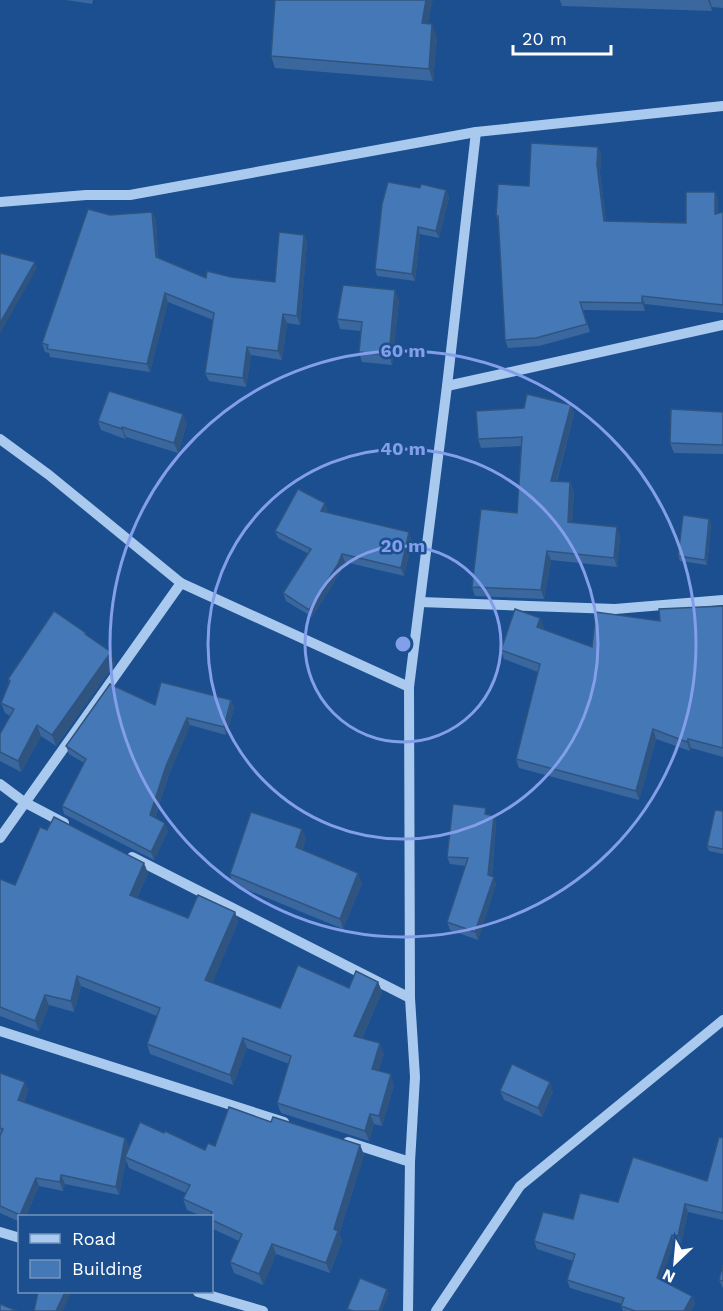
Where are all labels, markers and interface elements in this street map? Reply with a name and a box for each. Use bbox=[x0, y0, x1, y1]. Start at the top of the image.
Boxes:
scale bar bbox=[513, 18, 610, 56]
text: 20 m bbox=[522, 28, 567, 49]
text: 60 m bbox=[381, 340, 425, 361]
text: 40 m bbox=[380, 438, 426, 459]
text: 20 m bbox=[381, 535, 425, 556]
centre of rings bbox=[393, 634, 413, 654]
legend bbox=[18, 1215, 213, 1293]
text: Road bbox=[72, 1228, 116, 1249]
north arrow bbox=[645, 1233, 705, 1293]
text: Building bbox=[72, 1258, 142, 1279]
text: N bbox=[659, 1265, 678, 1287]

